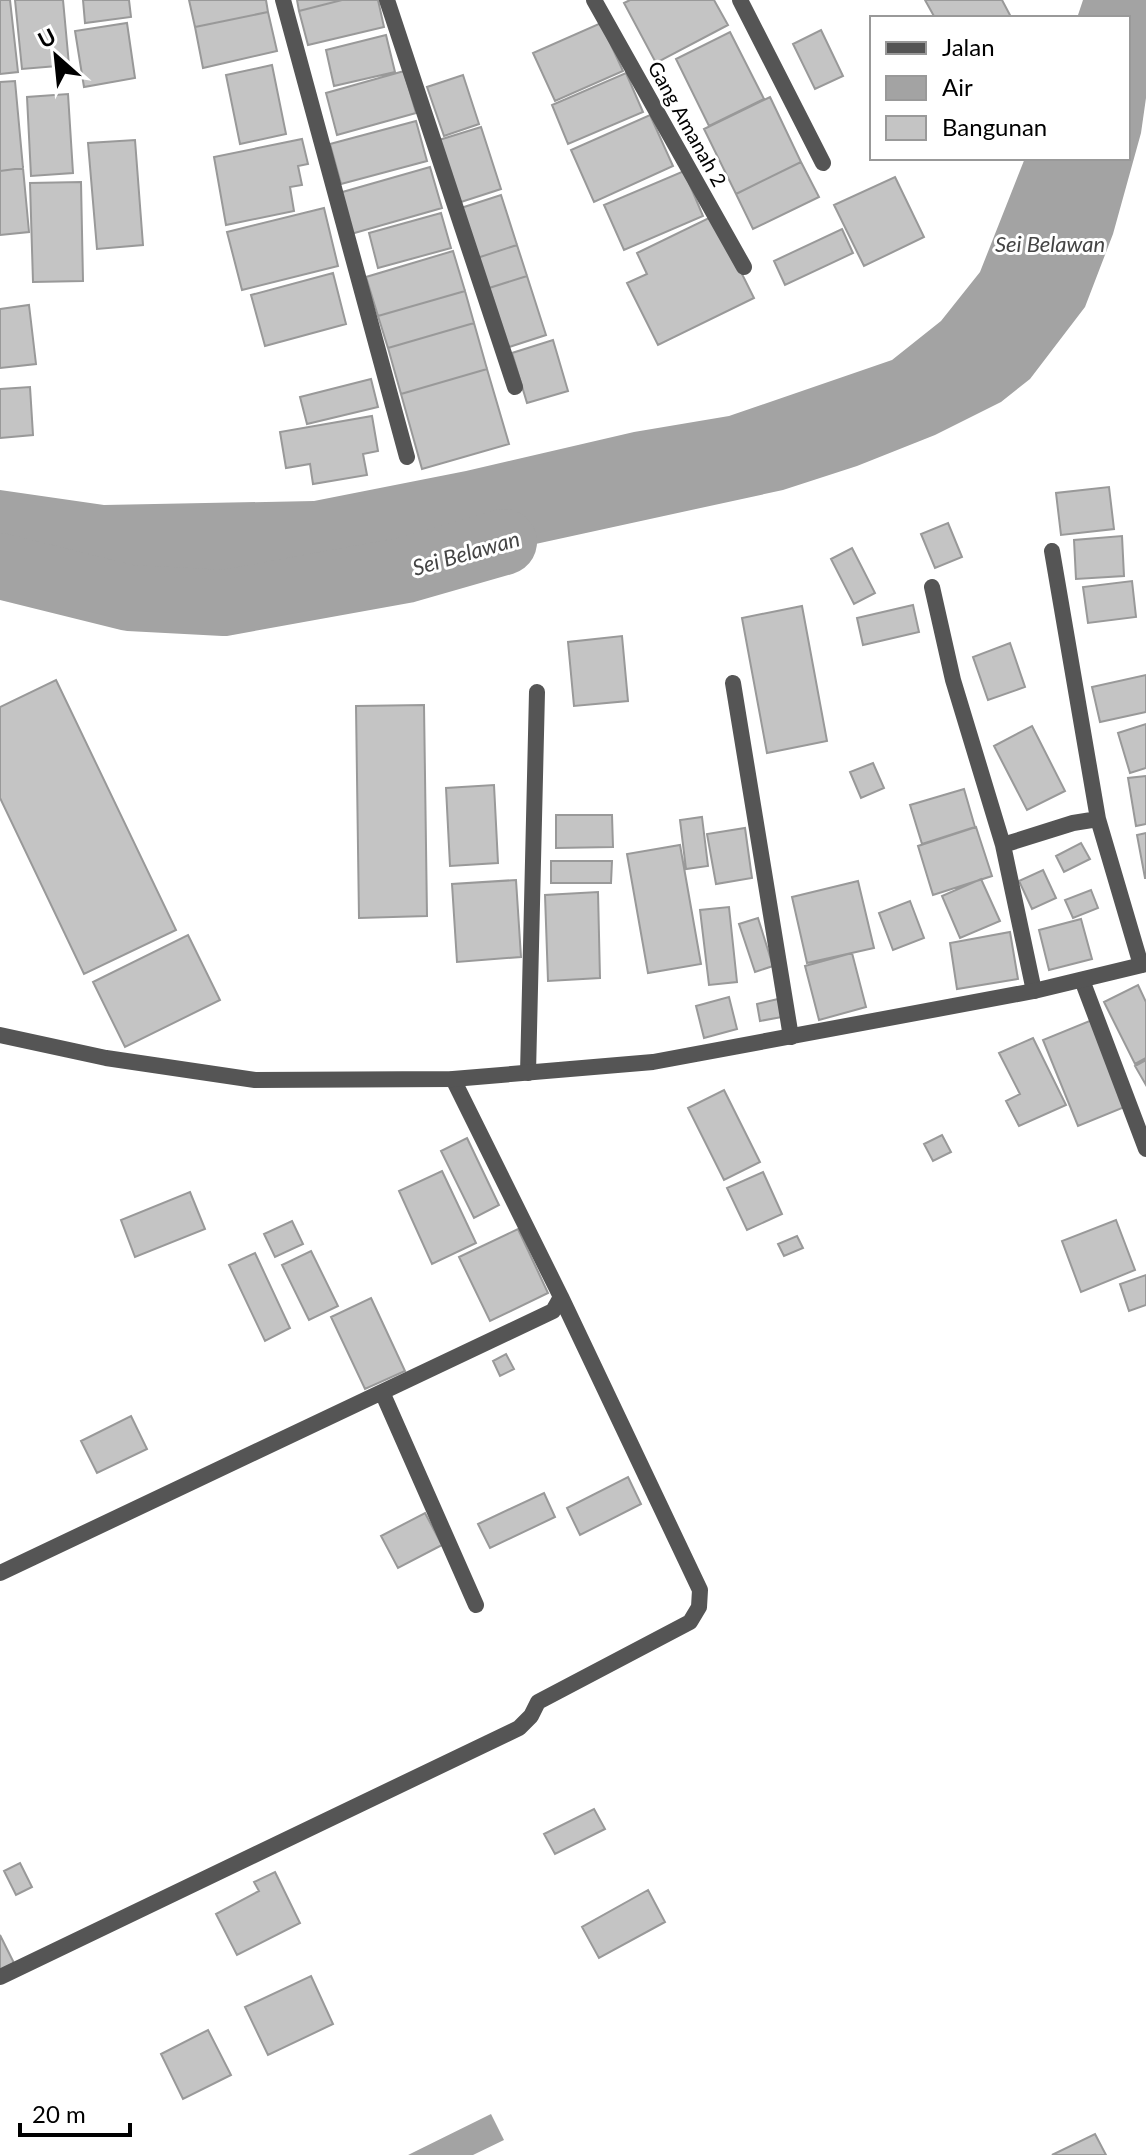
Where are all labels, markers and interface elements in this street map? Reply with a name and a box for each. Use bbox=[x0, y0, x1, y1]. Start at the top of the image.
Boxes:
north arrow bbox=[16, 16, 96, 96]
legend bbox=[870, 16, 1130, 160]
text: U bbox=[33, 22, 60, 53]
text: Jalan bbox=[942, 32, 995, 61]
street label: Gang Amanah 2 bbox=[644, 57, 732, 190]
text: Air bbox=[942, 72, 973, 101]
text: Bangunan bbox=[942, 112, 1047, 141]
water label: Sei Belawan bbox=[995, 230, 1105, 257]
water label: Sei Belawan bbox=[409, 524, 523, 581]
scale bar bbox=[20, 2087, 130, 2137]
text: 20 m bbox=[32, 2099, 86, 2128]

